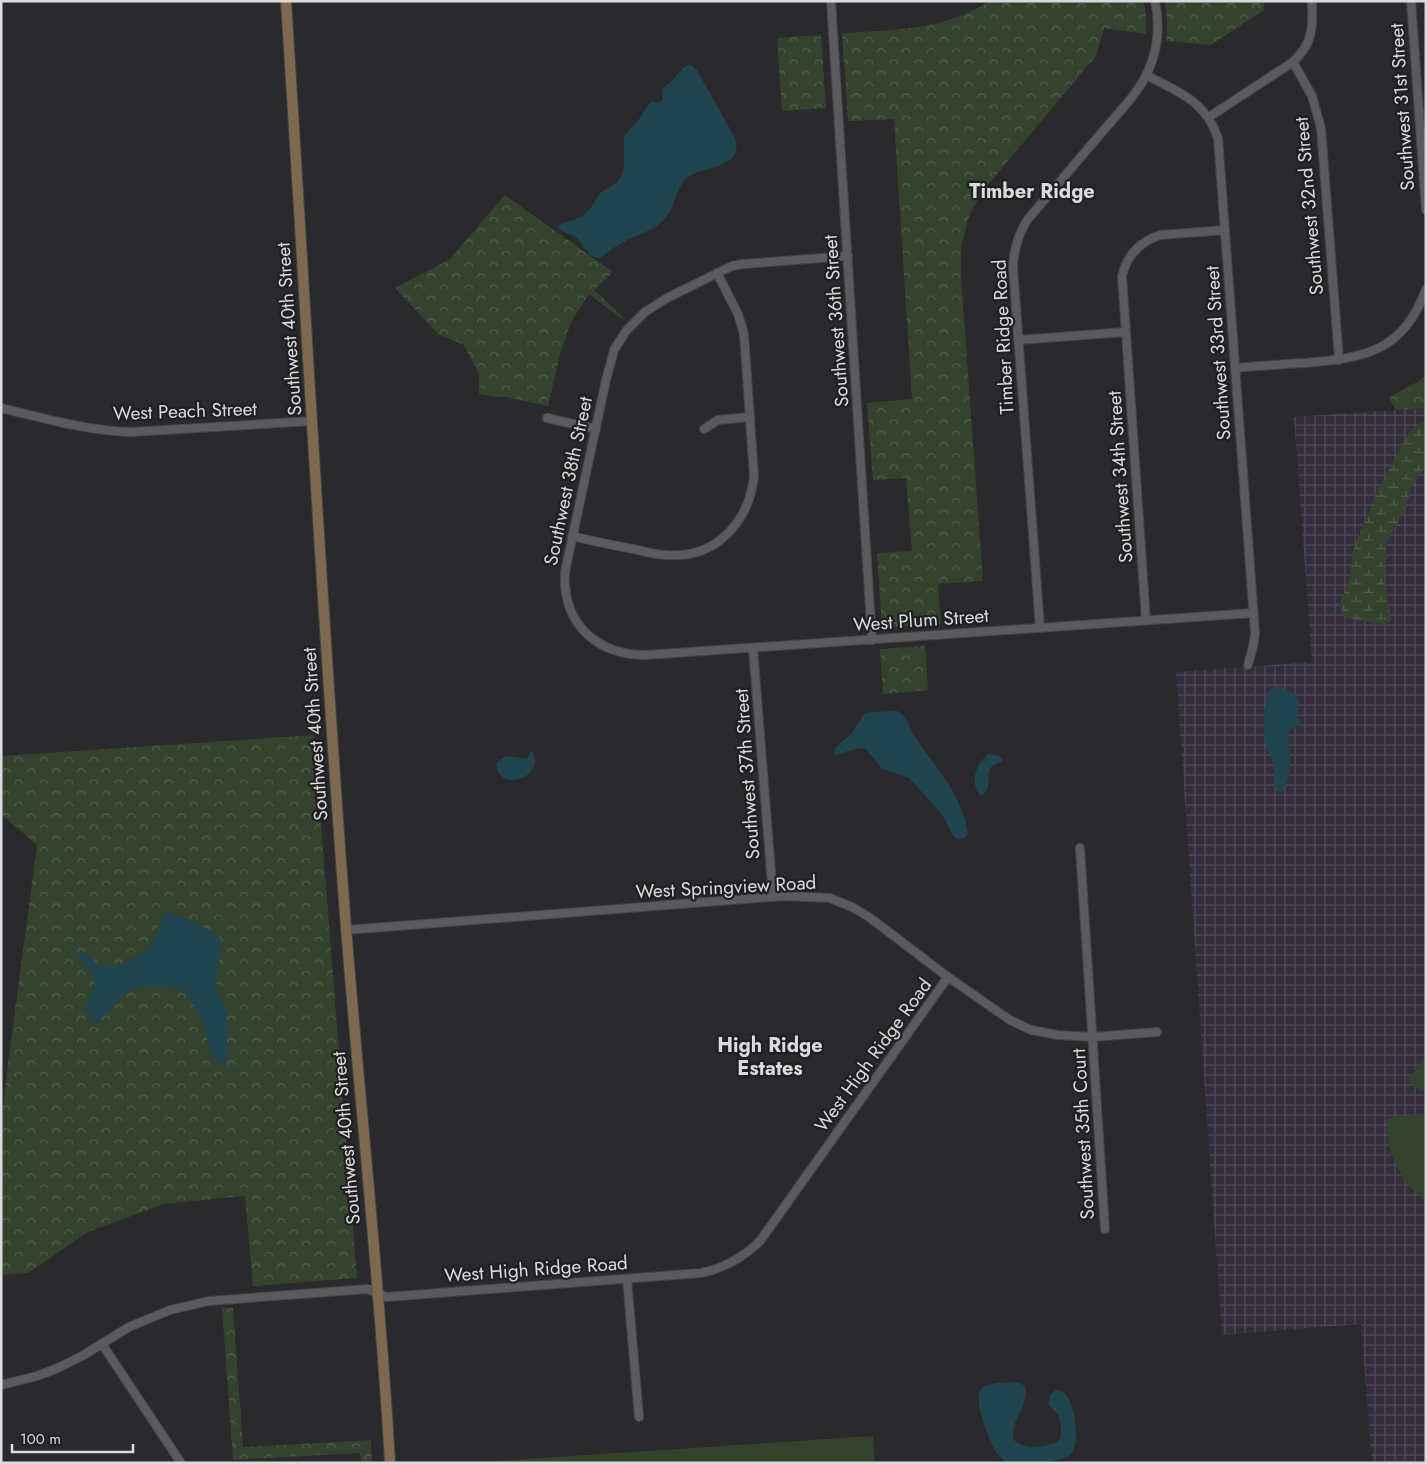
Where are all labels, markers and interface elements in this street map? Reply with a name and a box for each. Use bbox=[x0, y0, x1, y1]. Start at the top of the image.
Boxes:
street label: Southwest 31st Street bbox=[1383, 22, 1421, 192]
street label: Southwest 32nd Street bbox=[1288, 115, 1330, 296]
district label: Timber Ridge bbox=[969, 177, 1095, 206]
street label: Southwest 36th Street bbox=[816, 234, 855, 408]
street label: Southwest 40th Street bbox=[269, 241, 309, 417]
street label: Timber Ridge Road bbox=[985, 259, 1021, 415]
street label: Southwest 33rd Street bbox=[1198, 265, 1238, 441]
street label: Southwest 34th Street bbox=[1100, 390, 1139, 564]
street label: Southwest 38th Street bbox=[537, 394, 599, 568]
street label: West Peach Street bbox=[113, 395, 258, 427]
street label: West Plum Street bbox=[852, 602, 990, 638]
street label: Southwest 40th Street bbox=[295, 646, 335, 822]
street label: Southwest 37th Street bbox=[728, 687, 766, 860]
street label: West Springview Road bbox=[635, 869, 817, 905]
street label: West High Ridge Road bbox=[808, 973, 938, 1137]
district label: High Ridge Estates bbox=[717, 1031, 823, 1083]
street label: Southwest 35th Court bbox=[1065, 1047, 1101, 1220]
street label: Southwest 40th Street bbox=[325, 1050, 367, 1226]
street label: West High Ridge Road bbox=[443, 1249, 629, 1289]
scale bar bbox=[12, 1422, 134, 1454]
text: 100 m bbox=[20, 1428, 61, 1450]

